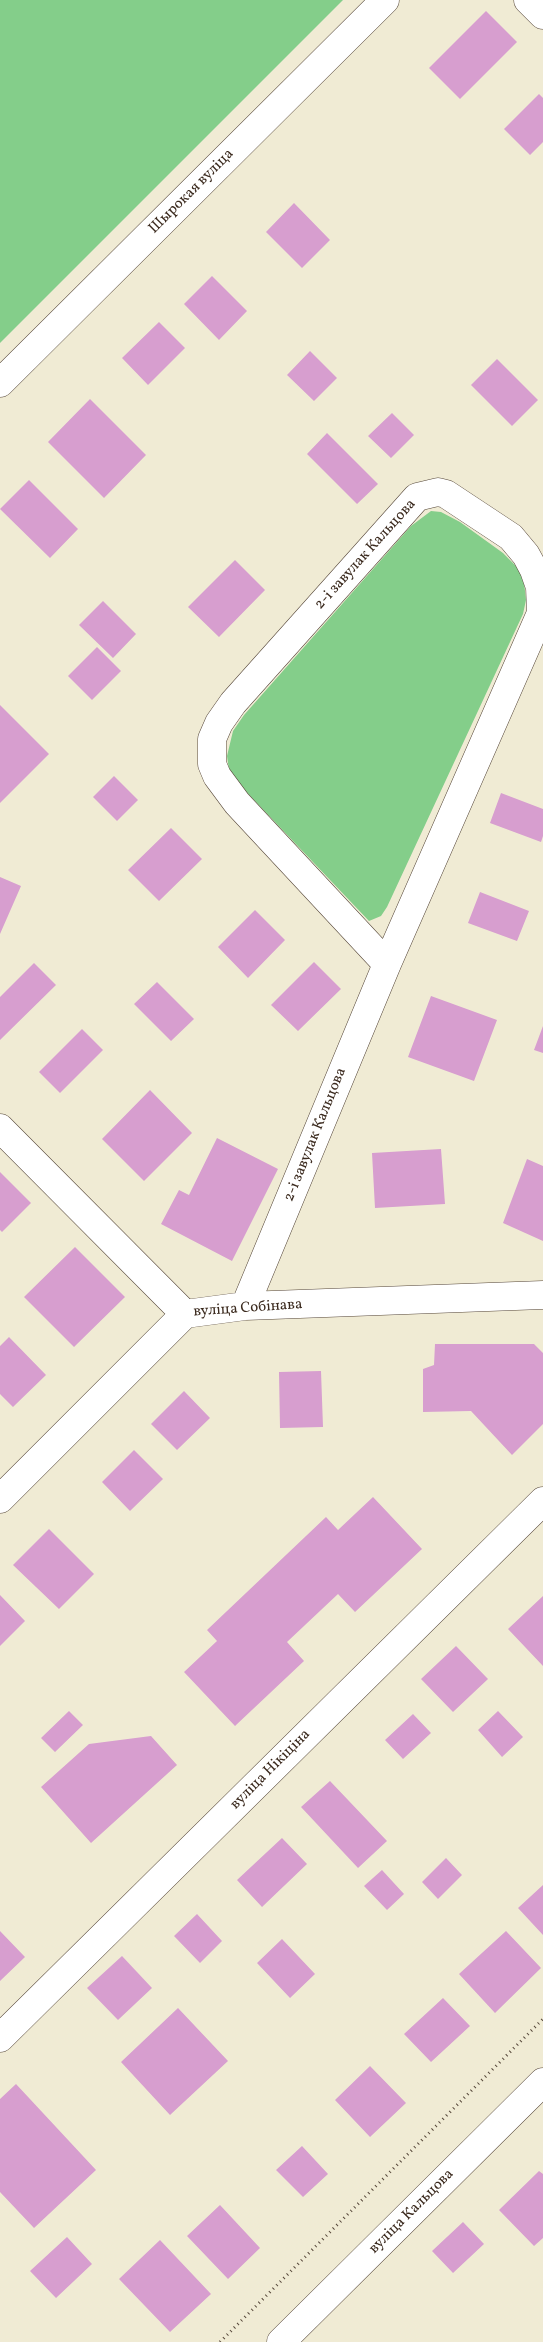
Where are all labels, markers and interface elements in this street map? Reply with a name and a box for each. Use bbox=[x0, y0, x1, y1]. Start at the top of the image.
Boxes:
street label: Шырокая вуліца bbox=[146, 146, 238, 238]
street label: 2-і завулак Кальцова bbox=[312, 496, 420, 614]
street label: 2-і завулак Кальцова bbox=[281, 1066, 351, 1204]
street label: вуліца Собінава bbox=[193, 1296, 303, 1322]
street label: вуліца Нікіціна bbox=[227, 1726, 315, 1814]
street label: вуліца Кальцова bbox=[366, 2166, 458, 2258]

